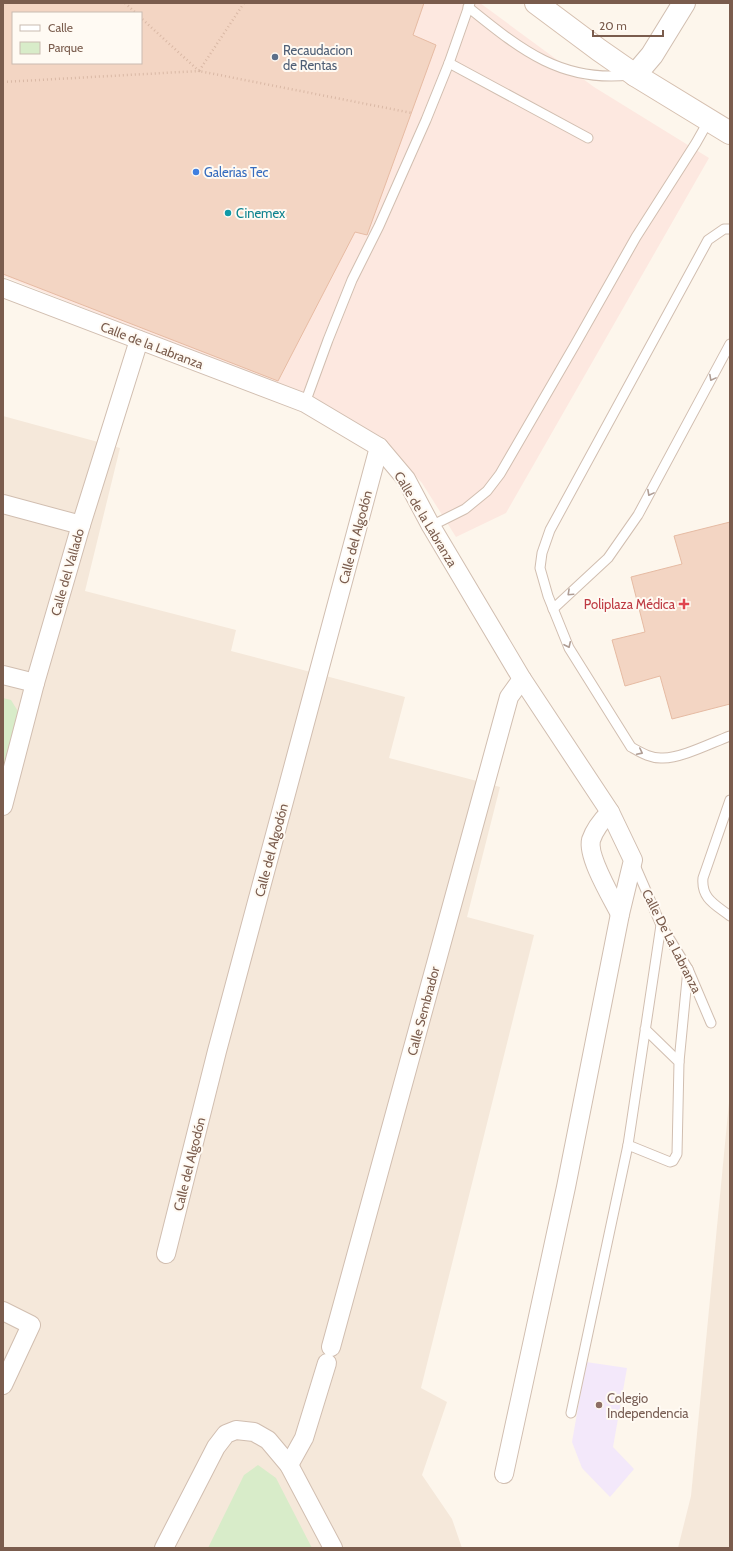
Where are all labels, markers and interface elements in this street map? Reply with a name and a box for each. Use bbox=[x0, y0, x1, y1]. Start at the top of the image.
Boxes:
legend bbox=[12, 12, 142, 64]
scale bar bbox=[593, 12, 663, 38]
text: 20 m bbox=[599, 18, 627, 33]
text: Calle bbox=[48, 20, 73, 35]
text: Parque bbox=[48, 40, 83, 55]
place label: Recaudacion de Rentas bbox=[283, 42, 353, 73]
marker: Recaudacion de Rentas bbox=[270, 52, 280, 62]
place label: Galerias Tec bbox=[204, 164, 269, 180]
marker: Galerias Tec bbox=[191, 167, 201, 177]
place label: Cinemex bbox=[236, 205, 286, 221]
marker: Cinemex bbox=[223, 208, 233, 218]
street label: Calle de la Labranza bbox=[98, 318, 206, 372]
one-way arrow bbox=[709, 374, 716, 381]
street label: Calle de la Labranza bbox=[391, 468, 461, 570]
street label: Calle del Algodón bbox=[335, 489, 375, 585]
one-way arrow bbox=[647, 489, 655, 496]
street label: Calle del Vallado bbox=[47, 526, 87, 618]
one-way arrow bbox=[567, 589, 574, 596]
place label: Poliplaza Médica bbox=[584, 596, 676, 612]
marker: Poliplaza Médica bbox=[678, 598, 690, 610]
one-way arrow bbox=[563, 640, 571, 648]
one-way arrow bbox=[635, 747, 643, 754]
street label: Calle del Algodón bbox=[251, 802, 291, 898]
street label: Calle De La Labranza bbox=[639, 886, 705, 996]
street label: Calle Sembrador bbox=[403, 964, 443, 1057]
street label: Calle del Algodón bbox=[170, 1115, 208, 1213]
place label: Colegio Independencia bbox=[607, 1390, 689, 1421]
marker: Colegio Independencia bbox=[594, 1400, 604, 1410]

